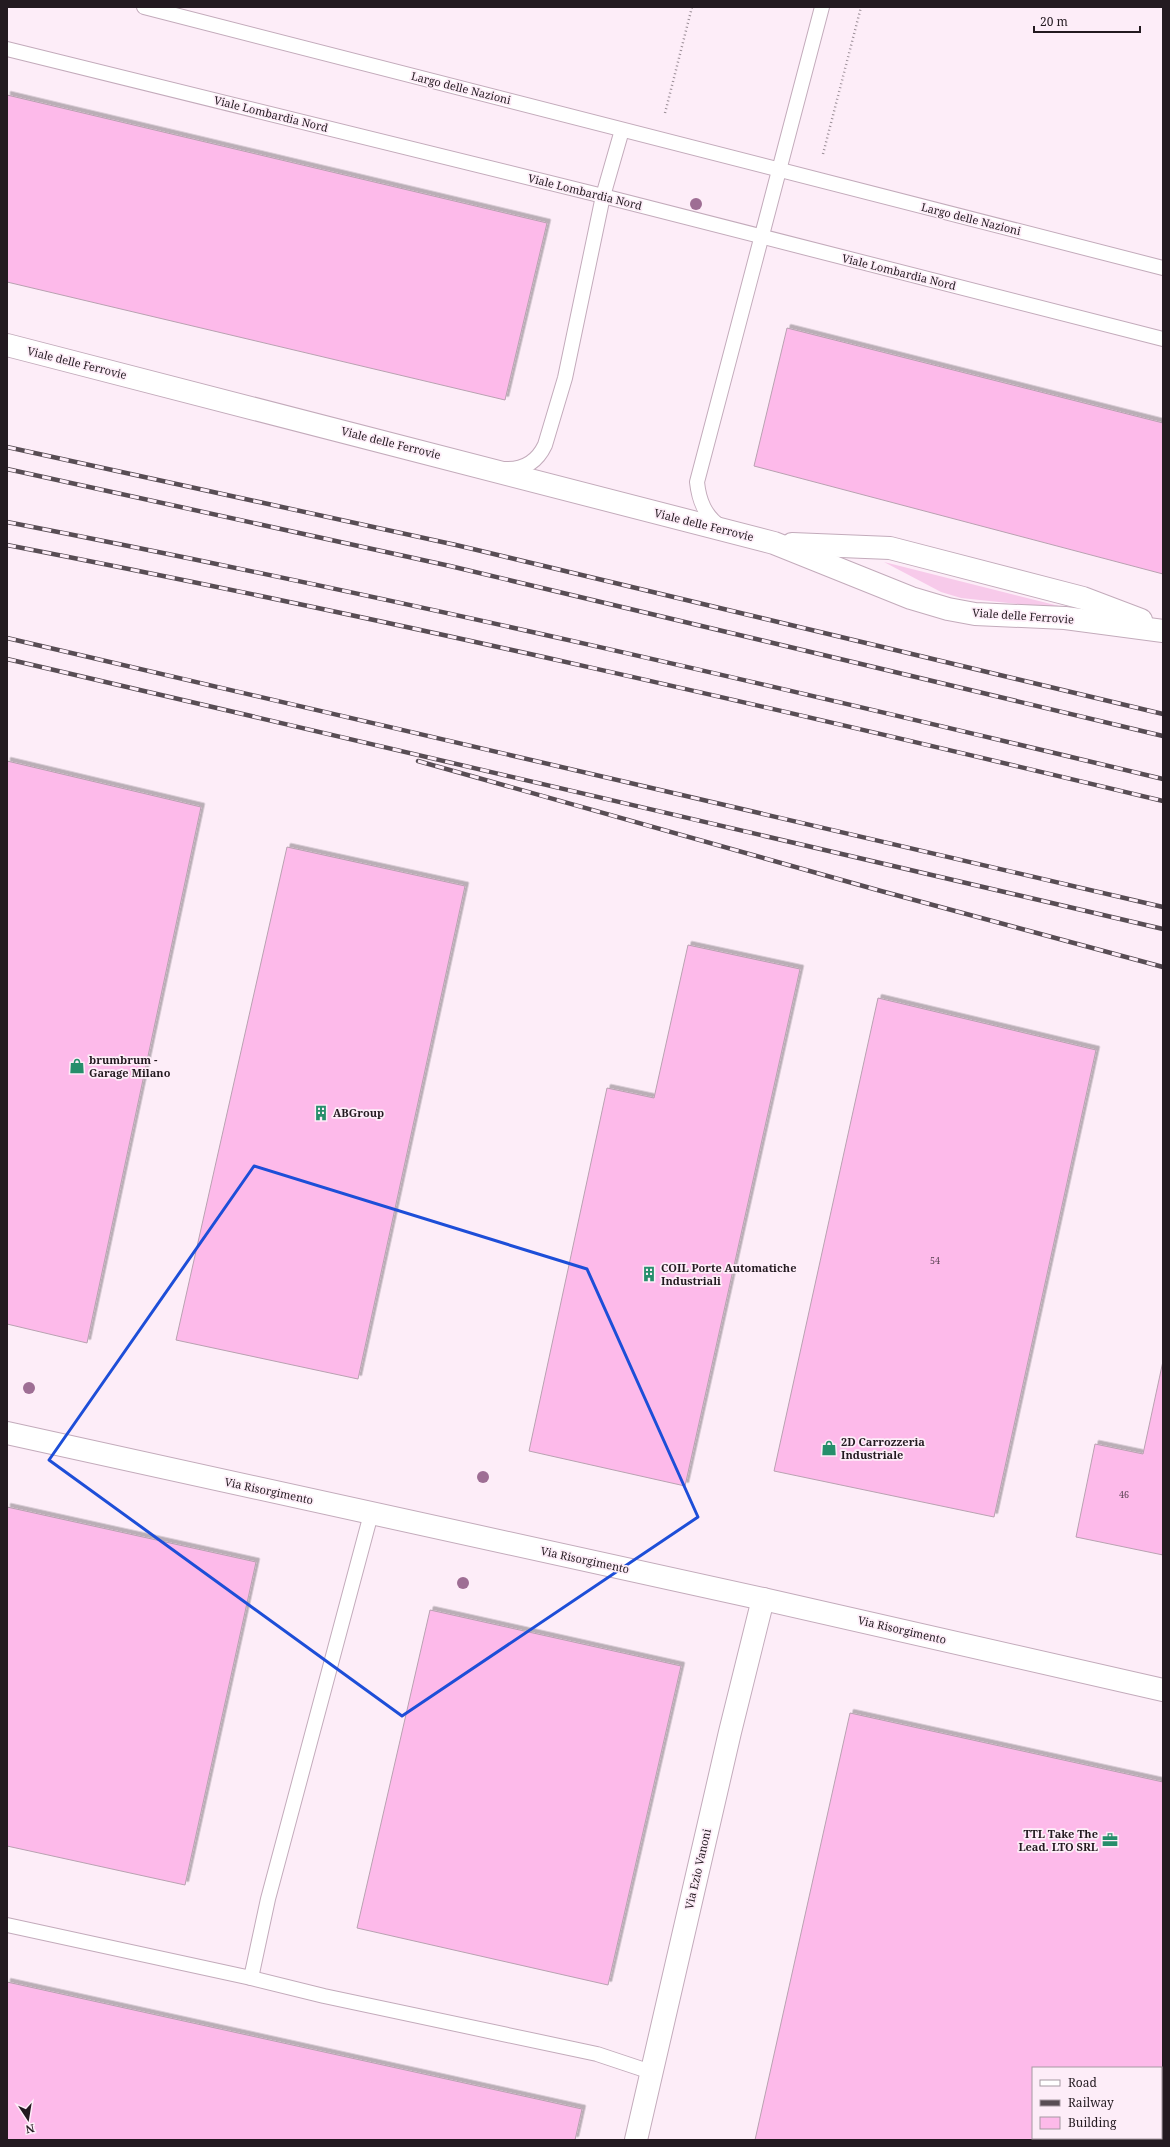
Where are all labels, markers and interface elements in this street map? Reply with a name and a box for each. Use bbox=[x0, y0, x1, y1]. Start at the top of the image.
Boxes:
scale bar bbox=[1034, 8, 1140, 34]
text: 20 m bbox=[1040, 13, 1068, 30]
street label: Largo delle Nazioni bbox=[410, 68, 513, 107]
street label: Viale Lombardia Nord bbox=[213, 92, 330, 135]
street label: Viale Lombardia Nord bbox=[527, 170, 644, 213]
street label: Largo delle Nazioni bbox=[920, 199, 1023, 238]
street label: Viale Lombardia Nord bbox=[841, 250, 958, 293]
street label: Viale delle Ferrovie bbox=[26, 343, 128, 382]
street label: Viale delle Ferrovie bbox=[340, 423, 442, 462]
street label: Viale delle Ferrovie bbox=[653, 505, 755, 544]
street label: Viale delle Ferrovie bbox=[972, 604, 1075, 627]
place label: brumbrum - Garage Milano bbox=[89, 1052, 171, 1080]
shop icon: brumbrum - Garage Milano bbox=[68, 1057, 86, 1075]
building icon: ABGroup bbox=[312, 1104, 330, 1122]
place label: ABGroup bbox=[333, 1105, 384, 1120]
house number: 54 bbox=[930, 1254, 940, 1267]
place label: COIL Porte Automatiche Industriali bbox=[661, 1260, 796, 1288]
building icon: COIL Porte Automatiche Industriali bbox=[640, 1265, 658, 1283]
place label: 2D Carrozzeria Industriale bbox=[841, 1434, 925, 1462]
shop icon: 2D Carrozzeria Industriale bbox=[820, 1439, 838, 1457]
street label: Via Risorgimento bbox=[223, 1474, 315, 1507]
house number: 46 bbox=[1119, 1488, 1129, 1501]
street label: Via Risorgimento bbox=[539, 1543, 631, 1576]
street label: Via Risorgimento bbox=[856, 1612, 948, 1647]
place label: TTL Take The Lead. LTO SRL bbox=[1018, 1826, 1098, 1854]
street label: Via Ezio Vanoni bbox=[681, 1827, 714, 1911]
office icon: TTL Take The Lead. LTO SRL bbox=[1101, 1831, 1119, 1849]
legend bbox=[1032, 2067, 1162, 2139]
text: Road bbox=[1068, 2074, 1098, 2091]
text: Railway bbox=[1068, 2094, 1114, 2111]
north arrow bbox=[8, 2099, 48, 2139]
text: Building bbox=[1068, 2114, 1117, 2131]
text: N bbox=[24, 2121, 36, 2138]

